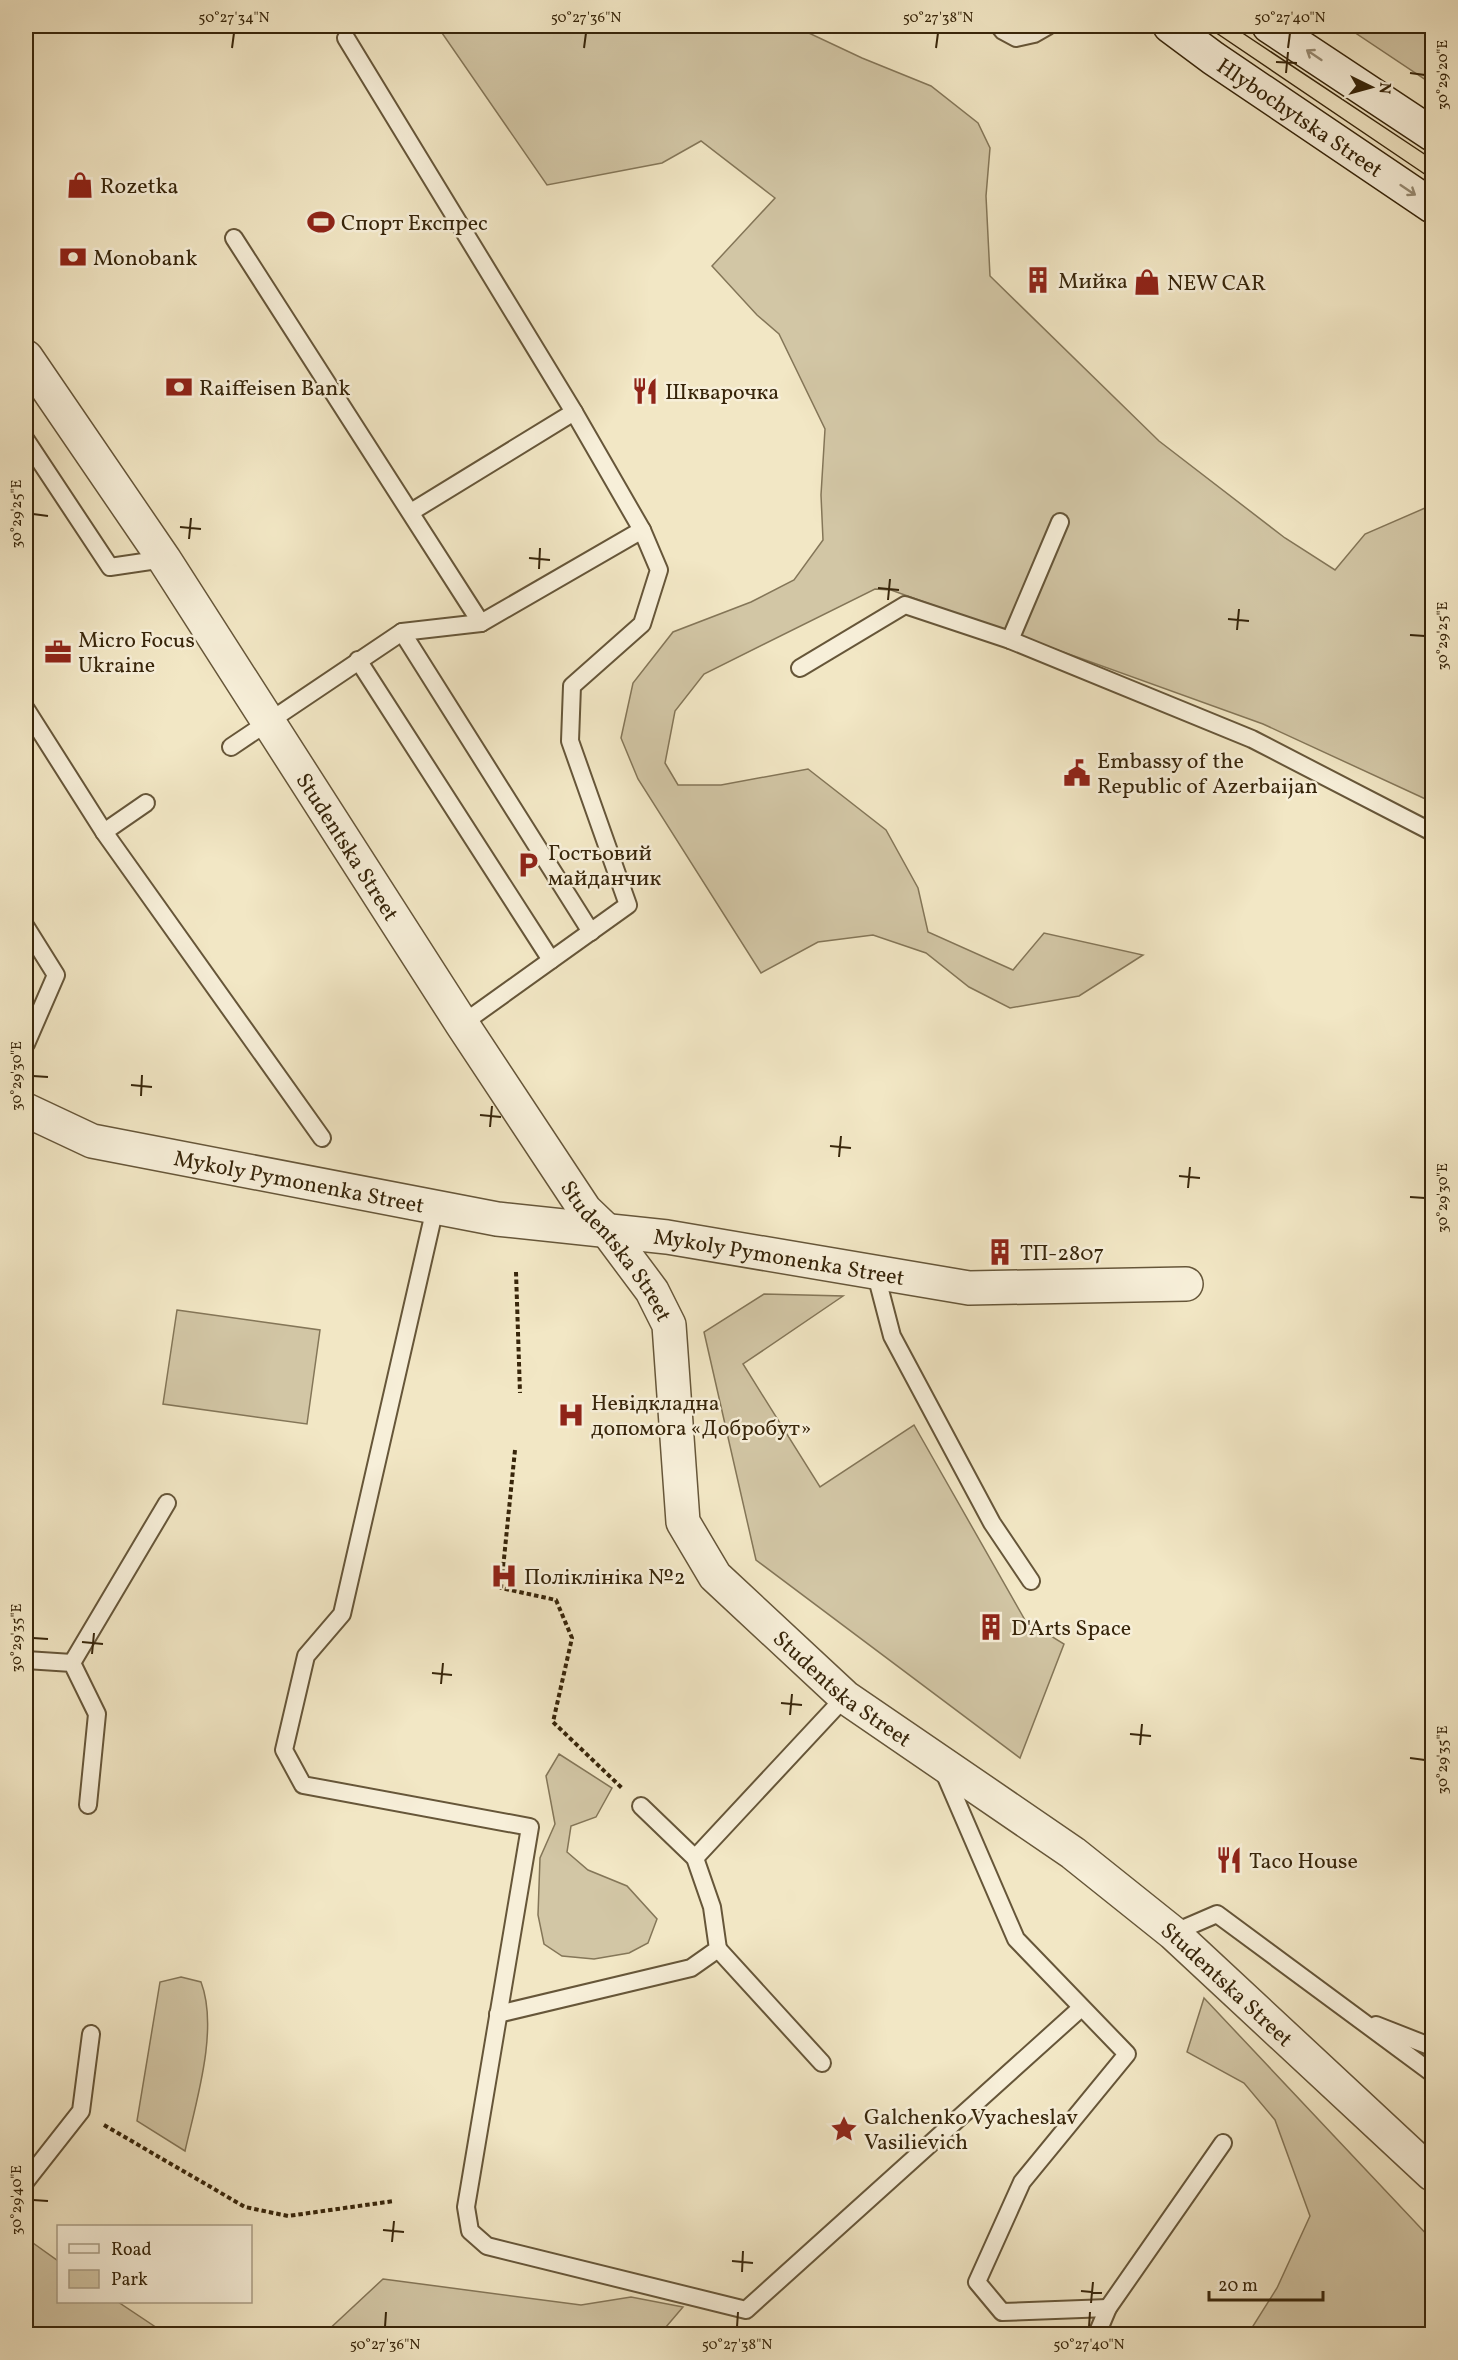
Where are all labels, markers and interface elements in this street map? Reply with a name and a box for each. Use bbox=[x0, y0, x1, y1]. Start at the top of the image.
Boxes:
text: 50°27'34"N bbox=[198, 8, 270, 29]
text: 50°27'36"N bbox=[551, 8, 621, 29]
text: 50°27'38"N bbox=[903, 8, 973, 29]
text: 50°27'40"N bbox=[1254, 8, 1326, 29]
text: 30°29'20"E bbox=[1433, 40, 1454, 110]
one-way arrow bbox=[1306, 49, 1323, 61]
street label: Hlybochytska Street bbox=[1210, 52, 1388, 187]
north arrow bbox=[1341, 57, 1401, 117]
text: N bbox=[1372, 81, 1395, 95]
shop icon: Rozetka bbox=[65, 170, 95, 200]
place label: Rozetka bbox=[100, 172, 178, 203]
one-way arrow bbox=[1399, 184, 1416, 196]
sports icon: Спорт Експрес bbox=[306, 207, 336, 237]
place label: Спорт Експрес bbox=[341, 209, 488, 240]
bank icon: Monobank bbox=[58, 242, 88, 272]
place label: Monobank bbox=[93, 244, 197, 275]
building icon: Мийка bbox=[1023, 265, 1053, 295]
place label: Мийка bbox=[1058, 267, 1128, 298]
shop icon: NEW CAR bbox=[1132, 267, 1162, 297]
place label: NEW CAR bbox=[1167, 269, 1266, 300]
bank icon: Raiffeisen Bank bbox=[164, 372, 194, 402]
place label: Raiffeisen Bank bbox=[199, 374, 350, 405]
restaurant icon: Шкварочка bbox=[630, 376, 660, 406]
place label: Шкварочка bbox=[665, 378, 779, 409]
text: 30°29'25"E bbox=[7, 479, 28, 549]
text: 30°29'25"E bbox=[1433, 601, 1454, 671]
place label: Micro Focus Ukraine bbox=[78, 626, 195, 682]
office icon: Micro Focus Ukraine bbox=[43, 637, 73, 667]
place label: Embassy of the Republic of Azerbaijan bbox=[1097, 747, 1318, 803]
public building icon: Embassy of the Republic of Azerbaijan bbox=[1062, 758, 1092, 788]
street label: Studentska Street bbox=[287, 768, 405, 928]
place label: Гостьовий майданчик bbox=[548, 839, 661, 895]
parking icon: Гостьовий майданчик bbox=[513, 850, 543, 880]
text: 30°29'30"E bbox=[7, 1041, 28, 1111]
street label: Mykoly Pymonenka Street bbox=[171, 1144, 427, 1223]
text: 30°29'30"E bbox=[1433, 1163, 1454, 1233]
street label: Studentska Street bbox=[552, 1175, 678, 1328]
street label: Mykoly Pymonenka Street bbox=[652, 1223, 907, 1295]
building icon: ТП-2807 bbox=[985, 1237, 1015, 1267]
place label: ТП-2807 bbox=[1020, 1239, 1104, 1270]
place label: Невідкладна допомога «Добробут» bbox=[591, 1389, 811, 1445]
hospital icon: Невідкладна допомога «Добробут» bbox=[556, 1400, 586, 1430]
hospital icon: Поліклініка №2 bbox=[489, 1561, 519, 1591]
place label: Поліклініка №2 bbox=[524, 1563, 686, 1594]
text: 30°29'35"E bbox=[7, 1603, 28, 1673]
building icon: D'Arts Space bbox=[976, 1612, 1006, 1642]
place label: D'Arts Space bbox=[1011, 1614, 1131, 1645]
street label: Studentska Street bbox=[765, 1624, 917, 1756]
text: 30°29'35"E bbox=[1433, 1725, 1454, 1795]
restaurant icon: Taco House bbox=[1214, 1845, 1244, 1875]
place label: Taco House bbox=[1249, 1847, 1358, 1878]
street label: Studentska Street bbox=[1153, 1916, 1299, 2055]
place label: Galchenko Vyacheslav Vasilievich bbox=[864, 2103, 1078, 2159]
place icon: Galchenko Vyacheslav Vasilievich bbox=[829, 2114, 859, 2144]
text: 30°29'40"E bbox=[7, 2165, 28, 2235]
legend bbox=[57, 2225, 252, 2303]
text: Road bbox=[111, 2238, 152, 2263]
scale bar bbox=[1209, 2264, 1323, 2302]
text: Park bbox=[111, 2268, 148, 2293]
text: 20 m bbox=[1218, 2274, 1258, 2299]
text: 50°27'36"N bbox=[350, 2335, 420, 2356]
text: 50°27'38"N bbox=[702, 2335, 772, 2356]
text: 50°27'40"N bbox=[1053, 2335, 1125, 2356]

